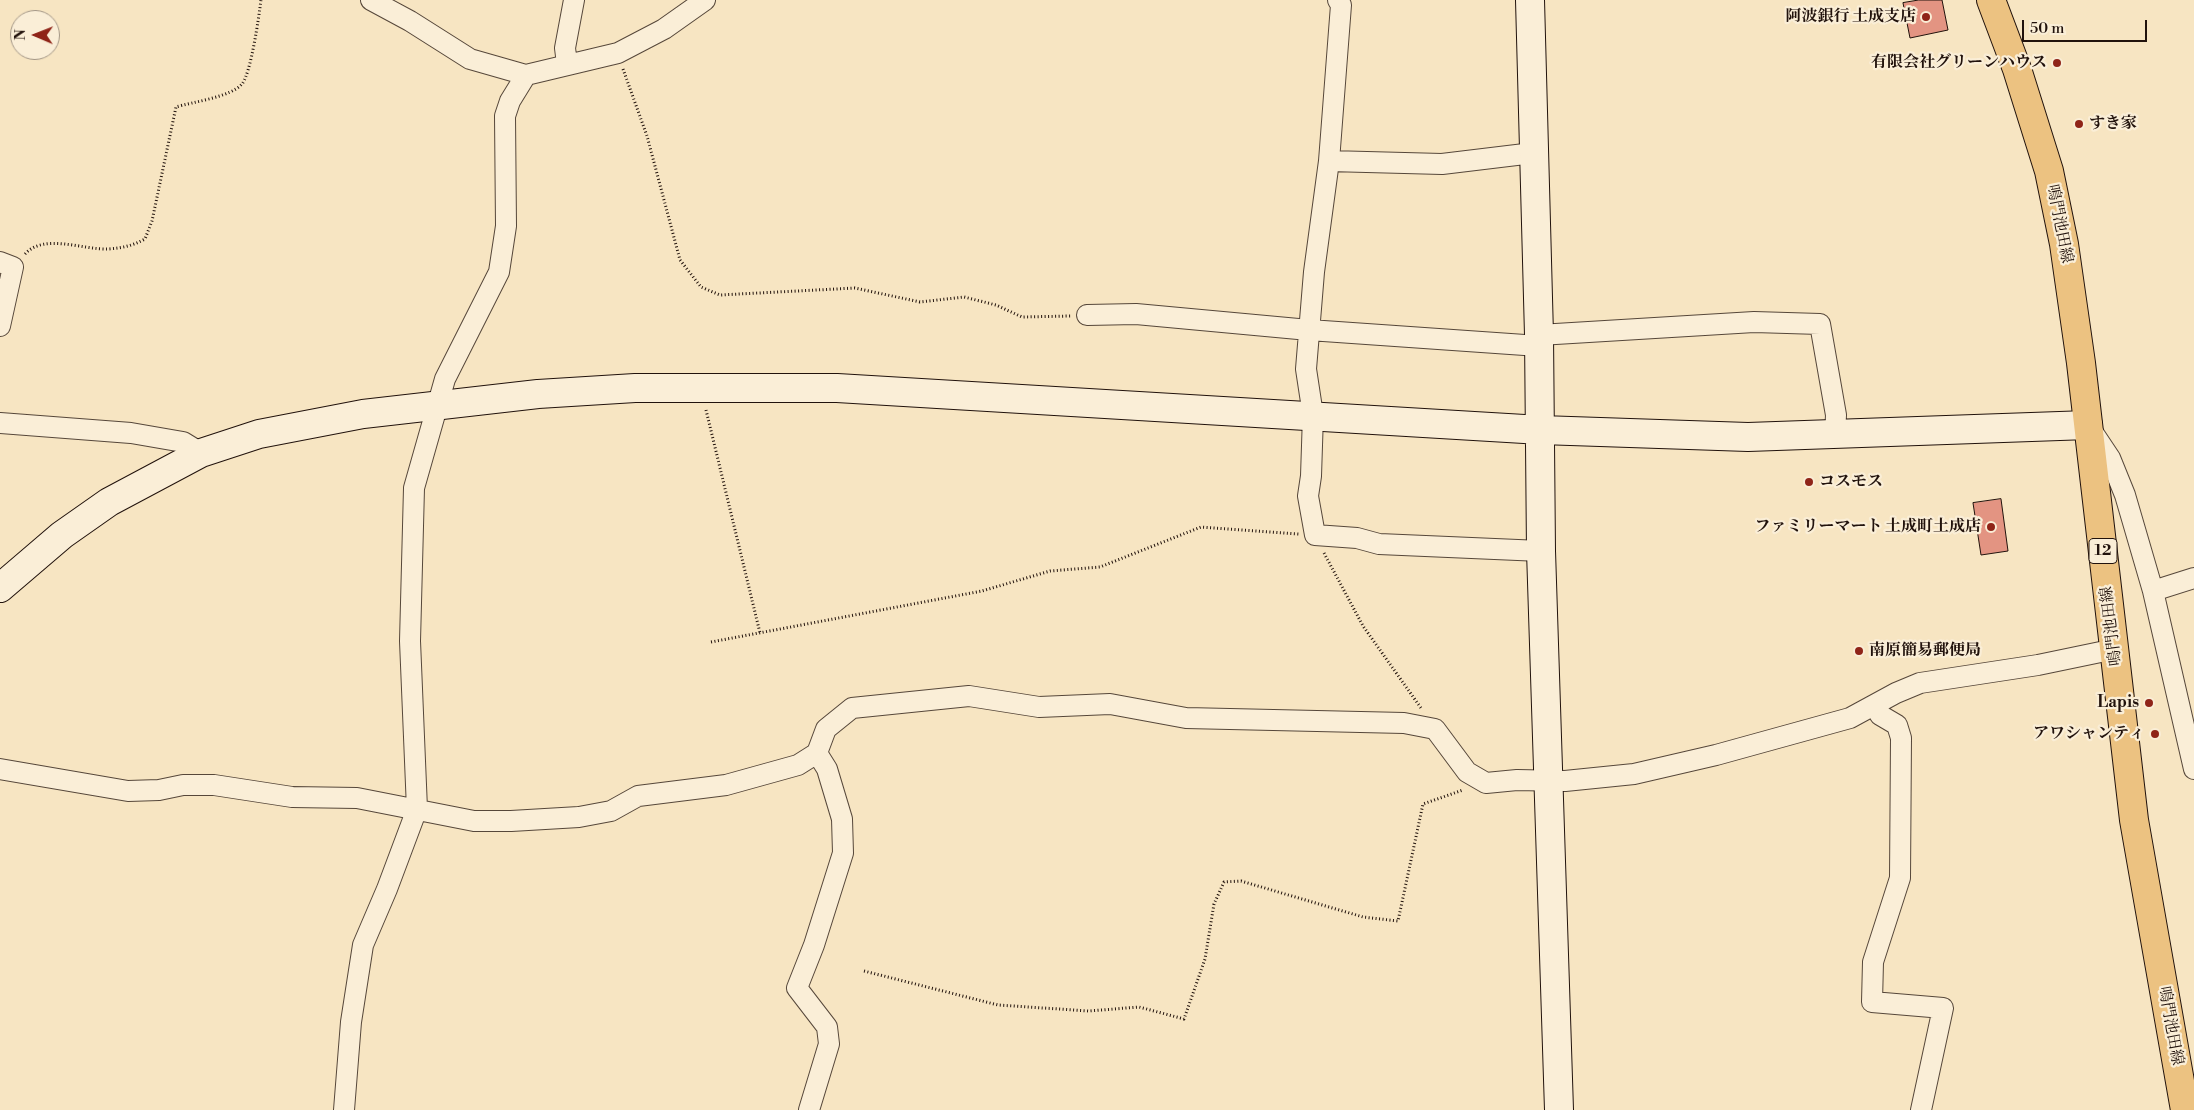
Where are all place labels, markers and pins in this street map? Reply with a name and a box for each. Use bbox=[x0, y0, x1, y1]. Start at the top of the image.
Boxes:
place label: 阿波銀行 土成支店 bbox=[1785, 7, 1916, 27]
marker: 阿波銀行 土成支店 bbox=[1920, 11, 1932, 23]
place label: 有限会社グリーンハウス bbox=[1871, 53, 2047, 73]
marker: 有限会社グリーンハウス bbox=[2051, 57, 2063, 69]
place label: すき家 bbox=[2089, 114, 2137, 134]
marker: すき家 bbox=[2073, 118, 2085, 130]
place label: コスモス bbox=[1819, 472, 1883, 492]
marker: コスモス bbox=[1803, 476, 1815, 488]
place label: ファミリーマート 土成町土成店 bbox=[1754, 517, 1981, 537]
marker: ファミリーマート 土成町土成店 bbox=[1985, 521, 1997, 533]
place label: 南原簡易郵便局 bbox=[1869, 641, 1981, 661]
marker: 南原簡易郵便局 bbox=[1853, 645, 1865, 657]
place label: Lapis bbox=[2097, 693, 2139, 713]
marker: Lapis bbox=[2143, 697, 2155, 709]
place label: アワシャンティ bbox=[2033, 724, 2145, 744]
marker: アワシャンティ bbox=[2149, 728, 2161, 740]

